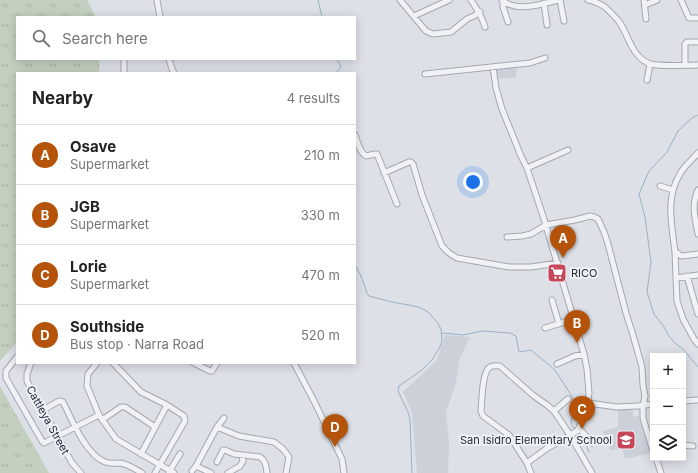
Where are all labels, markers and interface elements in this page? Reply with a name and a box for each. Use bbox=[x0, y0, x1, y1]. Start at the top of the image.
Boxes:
search box bbox=[16, 16, 356, 60]
icon: search bbox=[30, 27, 52, 49]
text: Search here bbox=[62, 29, 148, 48]
text: Nearby bbox=[32, 88, 93, 108]
text: 4 results bbox=[287, 90, 340, 106]
text: Osave bbox=[70, 137, 116, 156]
text: A bbox=[40, 147, 50, 163]
text: 210 m bbox=[304, 147, 340, 163]
text: Supermarket bbox=[70, 156, 149, 172]
your location bbox=[463, 172, 483, 192]
text: JGB bbox=[70, 197, 100, 216]
text: B bbox=[41, 207, 49, 223]
text: 330 m bbox=[301, 207, 340, 223]
text: Supermarket bbox=[70, 216, 149, 232]
pin: A bbox=[550, 225, 576, 258]
text: Lorie bbox=[70, 257, 107, 276]
supermarket icon: RICO bbox=[546, 262, 568, 284]
place label: RICO bbox=[571, 266, 597, 280]
text: C bbox=[40, 267, 50, 283]
text: 470 m bbox=[301, 267, 340, 283]
text: Supermarket bbox=[70, 276, 149, 292]
pin: B bbox=[564, 310, 590, 343]
text: Southside bbox=[70, 317, 144, 336]
text: D bbox=[40, 327, 50, 343]
text: 520 m bbox=[301, 327, 340, 343]
text: Bus stop · Narra Road bbox=[70, 336, 204, 352]
map controls bbox=[650, 353, 686, 461]
button: + bbox=[650, 353, 686, 389]
street label: Cattleya Street bbox=[23, 383, 73, 457]
button: − bbox=[650, 389, 686, 425]
pin: C bbox=[569, 396, 595, 429]
pin: D bbox=[322, 414, 348, 447]
button: layers bbox=[650, 425, 686, 461]
school or university icon: San Isidro Elementary School bbox=[615, 429, 637, 451]
place label: San Isidro Elementary School bbox=[460, 433, 612, 447]

